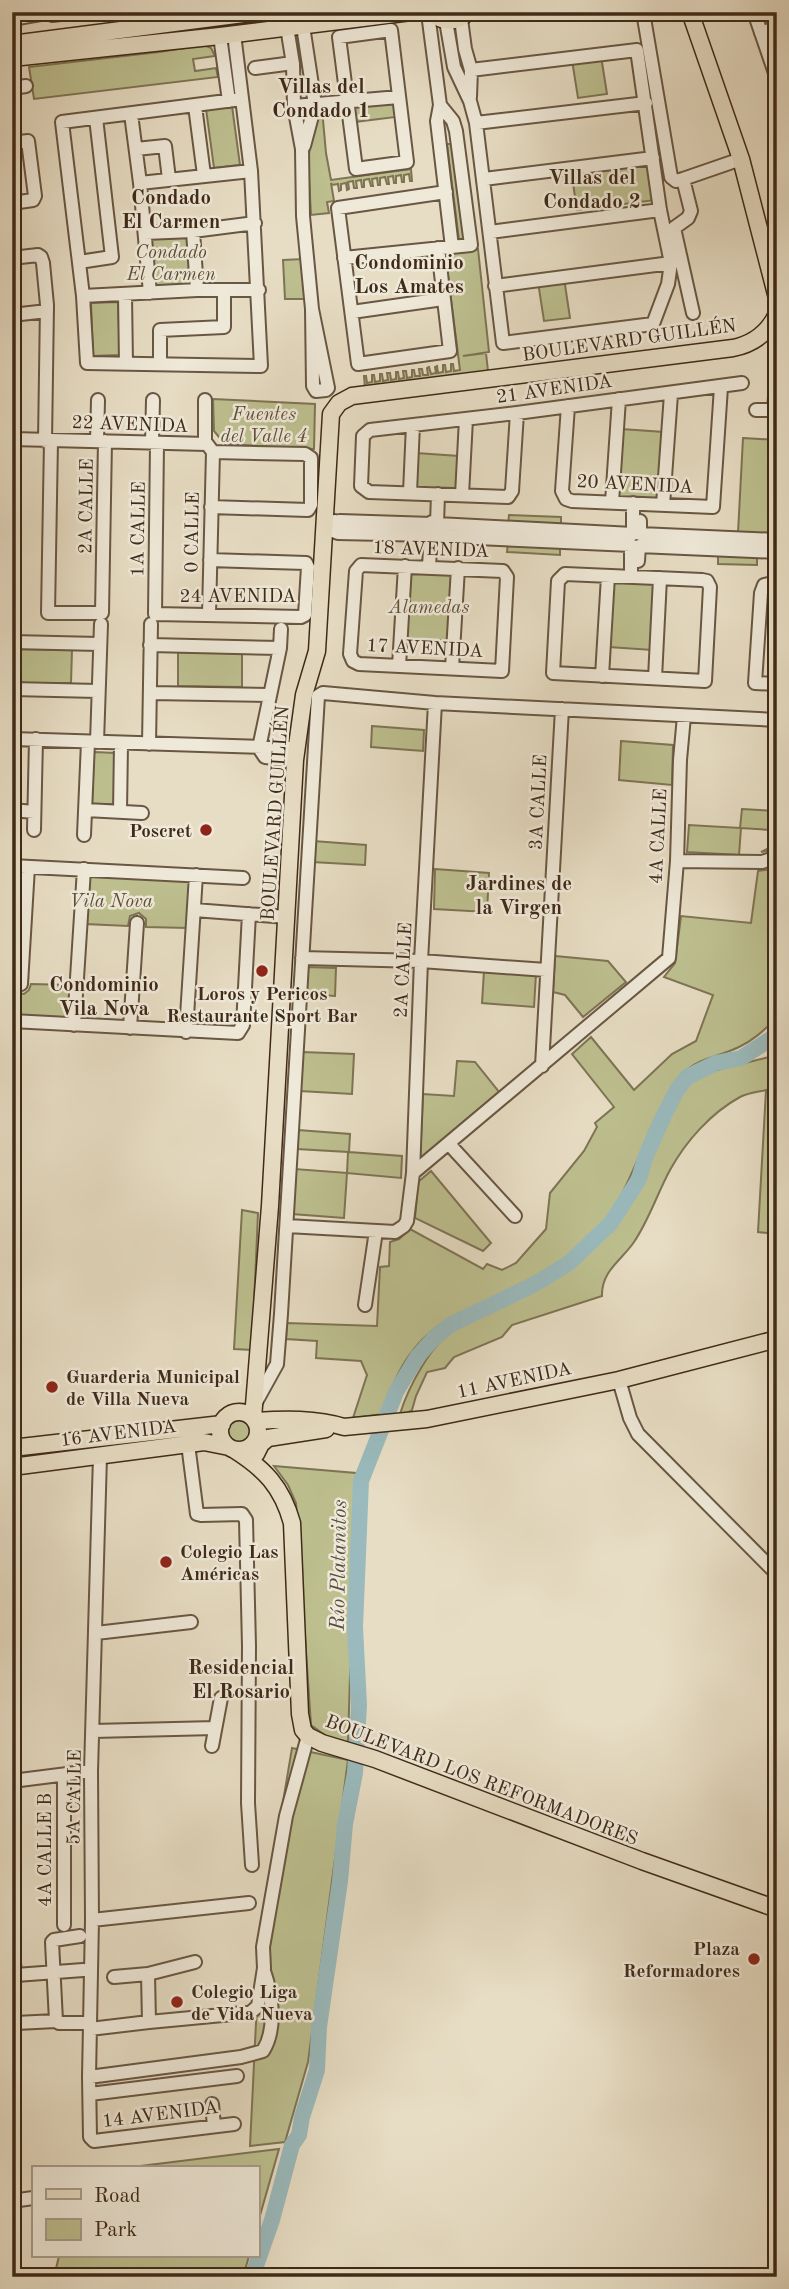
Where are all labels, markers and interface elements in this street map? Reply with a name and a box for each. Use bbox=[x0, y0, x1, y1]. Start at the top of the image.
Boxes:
district label: Villas del Condado 1 bbox=[272, 77, 370, 122]
district label: Villas del Condado 2 bbox=[543, 168, 641, 213]
district label: Condado El Carmen bbox=[122, 188, 220, 233]
park label: Condado El Carmen bbox=[125, 244, 216, 285]
district label: Condominio Los Amates bbox=[354, 253, 464, 298]
street label: BOULEVARD GUILLÉN bbox=[521, 313, 738, 366]
street label: 21 AVENIDA bbox=[495, 373, 614, 408]
park label: Fuentes del Valle 4 bbox=[221, 406, 307, 447]
street label: 22 AVENIDA bbox=[71, 414, 189, 437]
street label: 2A CALLE bbox=[77, 458, 98, 554]
street label: 20 AVENIDA bbox=[576, 473, 694, 498]
street label: 1A CALLE bbox=[129, 481, 150, 577]
street label: 0 CALLE bbox=[183, 491, 204, 573]
street label: 18 AVENIDA bbox=[372, 539, 490, 562]
street label: 24 AVENIDA bbox=[180, 588, 297, 607]
park label: Alamedas bbox=[388, 599, 469, 618]
street label: 17 AVENIDA bbox=[366, 637, 484, 662]
street label: BOULEVARD GUILLÉN bbox=[255, 704, 294, 922]
street label: 3A CALLE bbox=[528, 754, 551, 850]
street label: 4A CALLE bbox=[648, 788, 671, 884]
marker: Poscret bbox=[198, 822, 214, 838]
place label: Poscret bbox=[129, 823, 192, 842]
district label: Jardines de la Virgen bbox=[466, 874, 572, 919]
park label: Vila Nova bbox=[69, 893, 153, 912]
street label: 2A CALLE bbox=[393, 922, 416, 1018]
marker: Loros y Pericos Restaurante Sport Bar bbox=[254, 963, 270, 979]
district label: Condominio Vila Nova bbox=[49, 975, 159, 1020]
place label: Loros y Pericos Restaurante Sport Bar bbox=[166, 986, 358, 1027]
street label: 11 AVENIDA bbox=[455, 1360, 574, 1403]
place label: Guarderia Municipal de Villa Nueva bbox=[66, 1369, 240, 1410]
marker: Guarderia Municipal de Villa Nueva bbox=[44, 1379, 60, 1395]
street label: 16 AVENIDA bbox=[59, 1418, 178, 1451]
water label: Río Platanitos bbox=[328, 1499, 351, 1632]
place label: Colegio Las Américas bbox=[180, 1544, 279, 1585]
marker: Colegio Las Américas bbox=[158, 1554, 174, 1570]
district label: Residencial El Rosario bbox=[188, 1658, 294, 1703]
street label: BOULEVARD LOS REFORMADORES bbox=[322, 1713, 640, 1850]
street label: 5A CALLE bbox=[65, 1749, 86, 1845]
street label: 4A CALLE B bbox=[37, 1793, 56, 1907]
place label: Plaza Reformadores bbox=[623, 1941, 740, 1982]
marker: Plaza Reformadores bbox=[746, 1951, 762, 1967]
place label: Colegio Liga de Vida Nueva bbox=[191, 1984, 313, 2025]
marker: Colegio Liga de Vida Nueva bbox=[169, 1994, 185, 2010]
street label: 14 AVENIDA bbox=[101, 2099, 220, 2132]
legend bbox=[32, 2166, 259, 2258]
text: Road bbox=[94, 2186, 141, 2207]
text: Park bbox=[94, 2220, 137, 2241]

